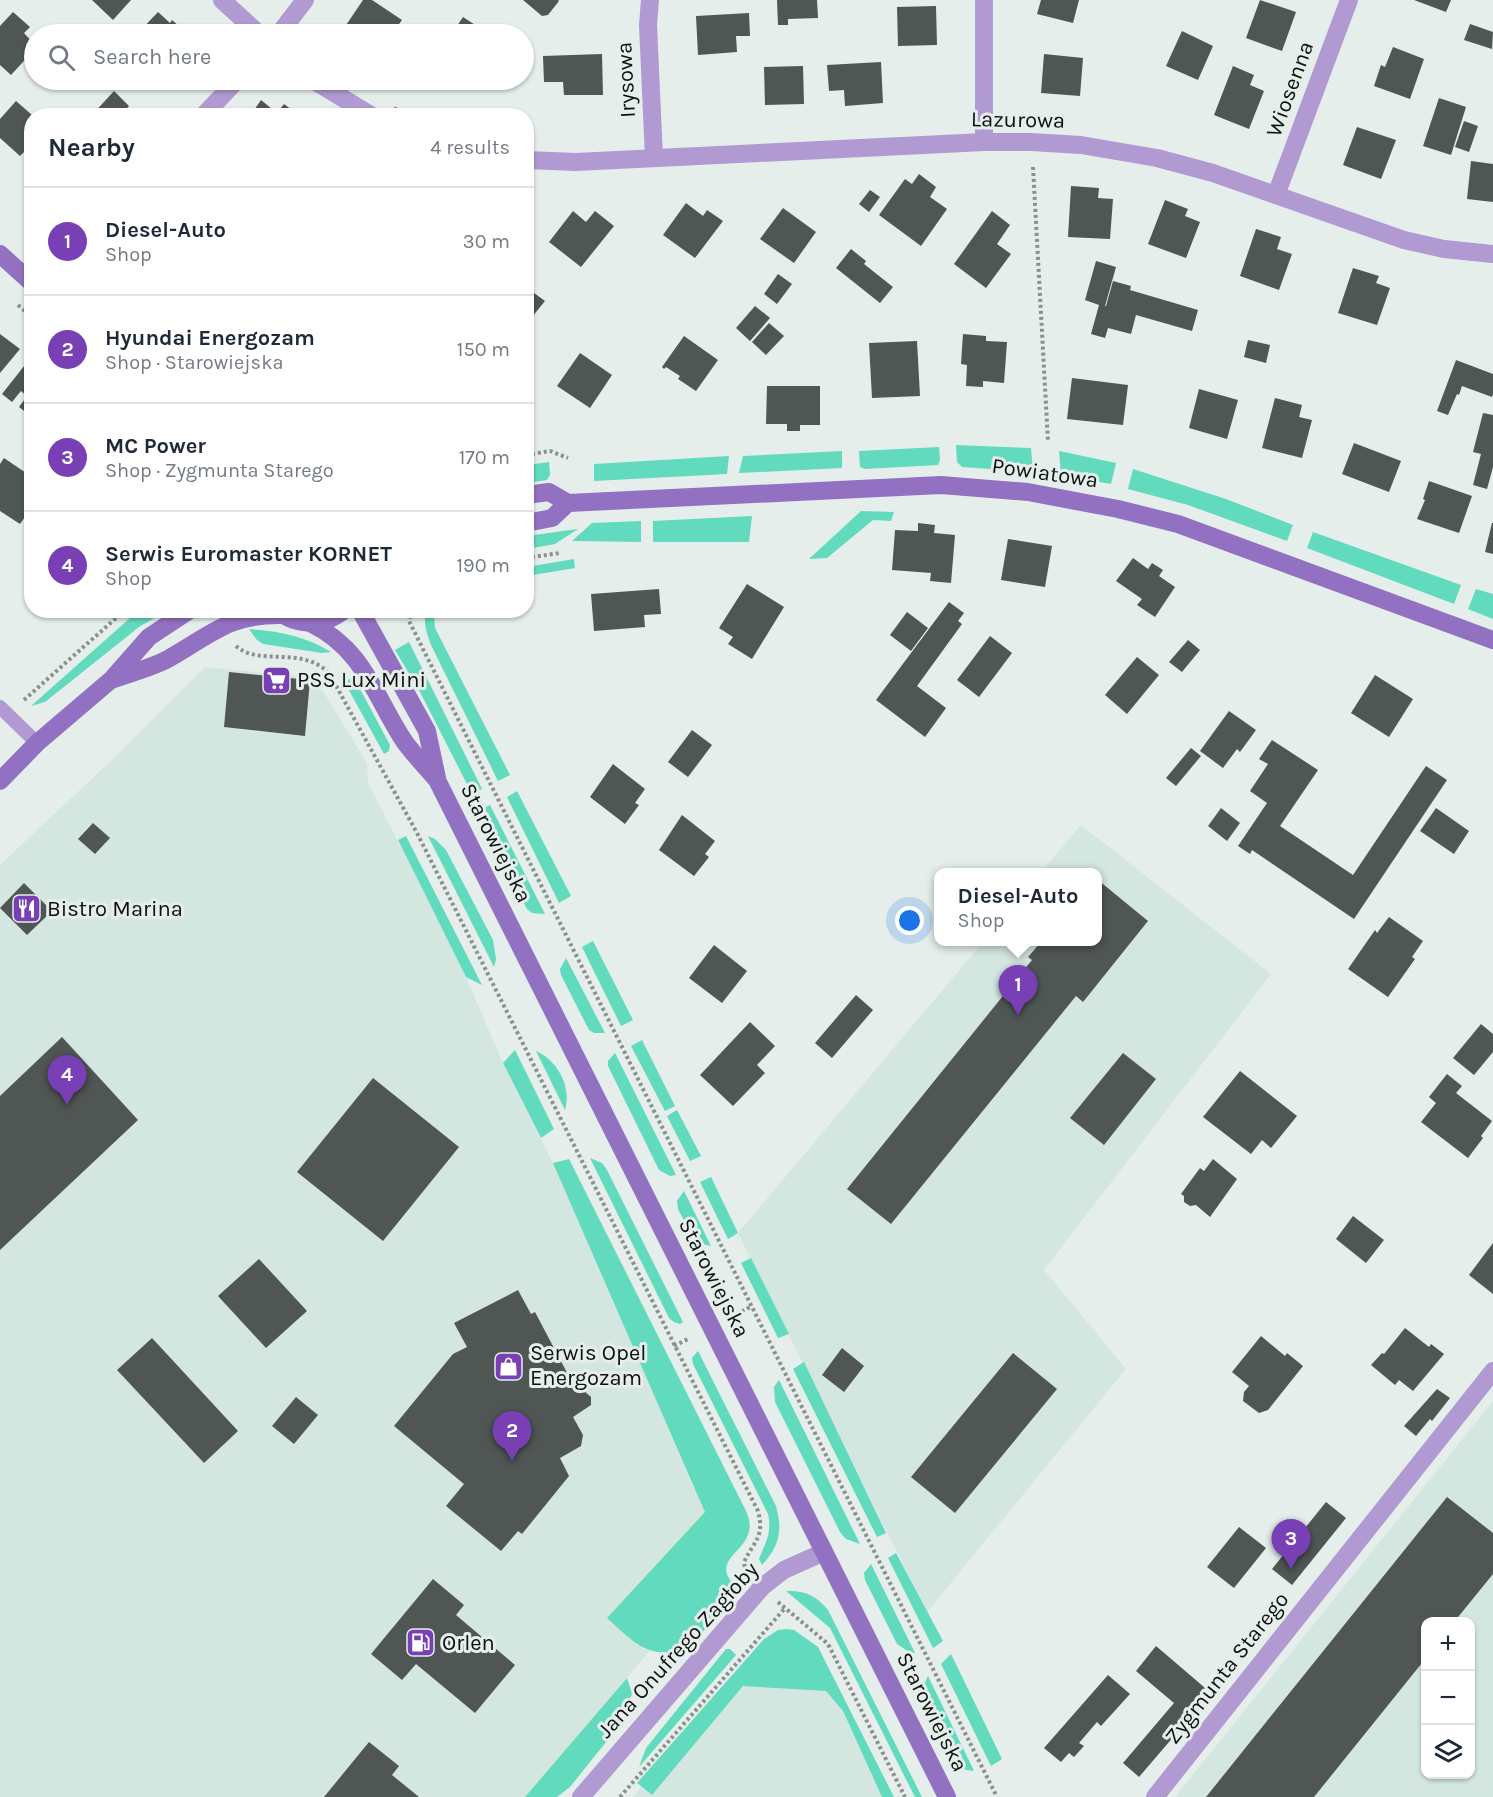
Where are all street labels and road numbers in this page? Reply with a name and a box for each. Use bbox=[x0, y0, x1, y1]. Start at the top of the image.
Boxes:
street label: Wiosenna bbox=[1261, 38, 1319, 140]
street label: Irysowa bbox=[611, 41, 641, 119]
street label: Lazurowa bbox=[971, 106, 1065, 134]
street label: Powiatowa bbox=[990, 453, 1100, 493]
street label: Starowiejska bbox=[455, 779, 537, 907]
street label: Starowiejska bbox=[673, 1214, 755, 1342]
street label: Jana Onufrego Zagłoby bbox=[592, 1557, 764, 1743]
street label: Zygmunta Starego bbox=[1160, 1587, 1294, 1749]
street label: Starowiejska bbox=[891, 1648, 973, 1776]

